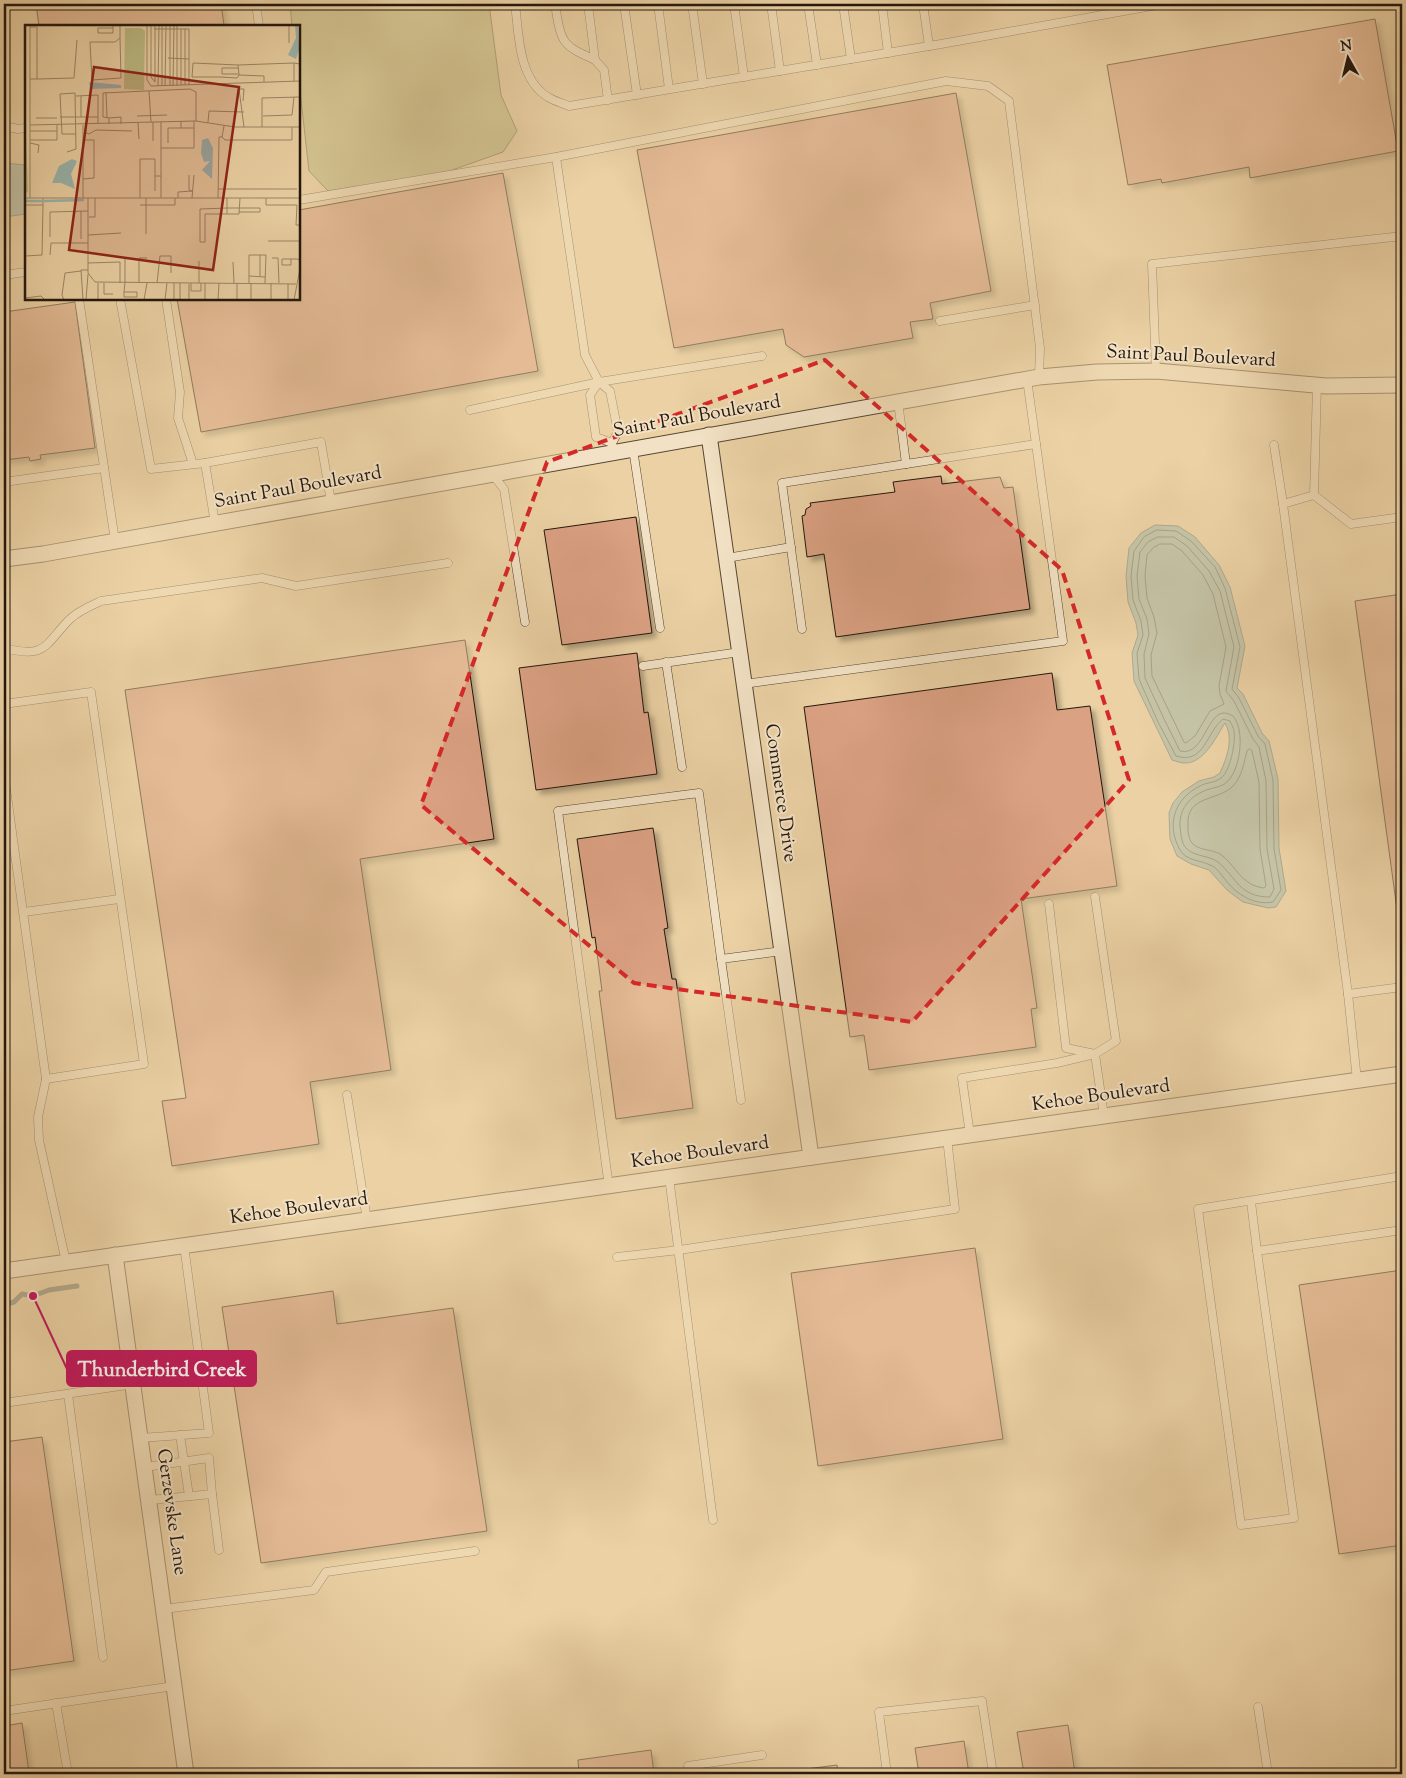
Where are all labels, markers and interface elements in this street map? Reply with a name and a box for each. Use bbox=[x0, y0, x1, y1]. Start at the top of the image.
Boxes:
inset map bbox=[25, 25, 300, 300]
north arrow bbox=[1324, 32, 1374, 82]
text: N bbox=[1340, 36, 1353, 58]
street label: Saint Paul Boulevard bbox=[1106, 339, 1277, 375]
street label: Saint Paul Boulevard bbox=[611, 389, 783, 445]
street label: Saint Paul Boulevard bbox=[212, 460, 384, 516]
street label: Commerce Drive bbox=[757, 722, 803, 864]
street label: Kehoe Boulevard bbox=[1030, 1073, 1172, 1119]
street label: Kehoe Boulevard bbox=[629, 1130, 771, 1176]
street label: Kehoe Boulevard bbox=[228, 1186, 370, 1232]
callout: Thunderbird Creek bbox=[67, 1351, 256, 1386]
text: Thunderbird Creek bbox=[78, 1357, 247, 1386]
street label: Gerzevske Lane bbox=[149, 1447, 193, 1577]

